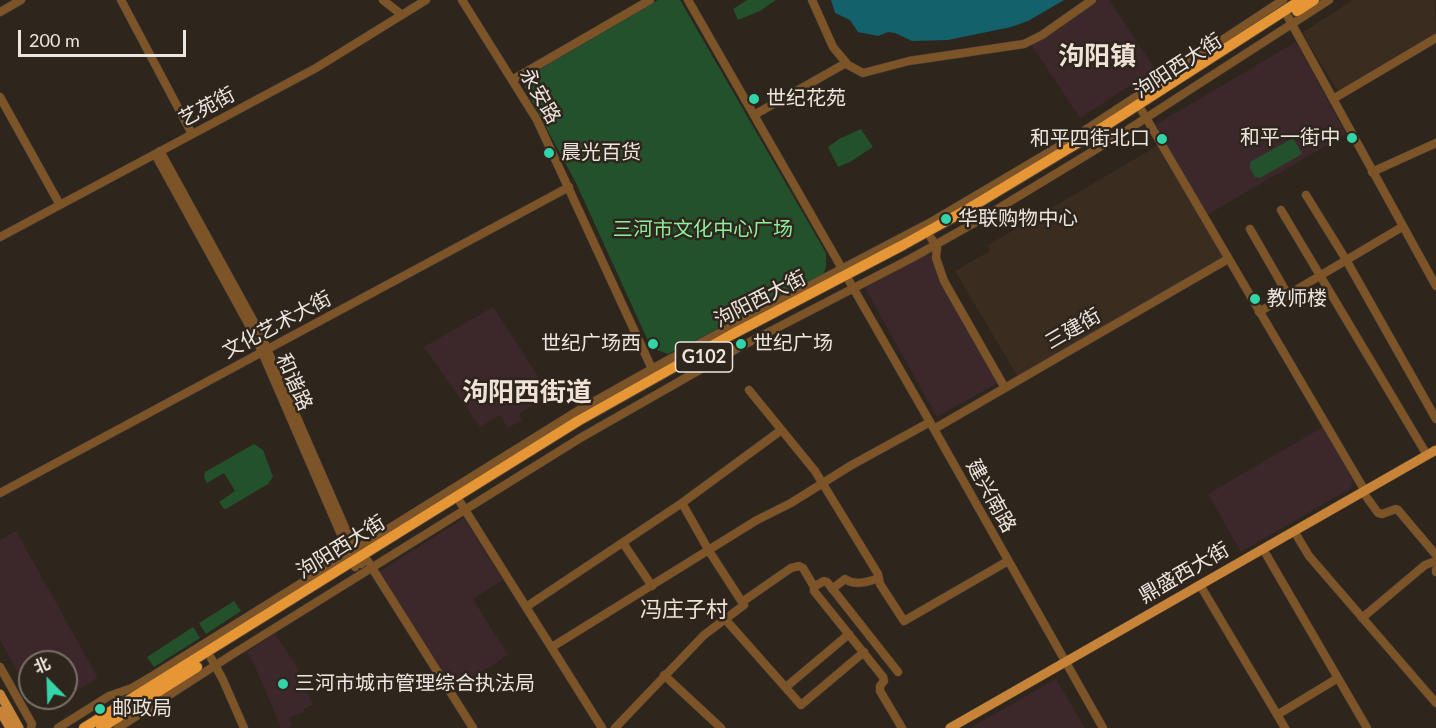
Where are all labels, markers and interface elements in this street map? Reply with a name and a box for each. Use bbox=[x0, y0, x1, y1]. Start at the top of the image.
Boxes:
scale bar bbox=[21, 18, 189, 56]
text: 200 m bbox=[29, 29, 80, 51]
street label: 泃阳西大街 bbox=[1130, 29, 1226, 103]
district label: 泃阳镇 bbox=[1058, 41, 1136, 73]
street label: 永安路 bbox=[515, 64, 565, 128]
street label: 艺苑街 bbox=[175, 82, 239, 132]
place label: 世纪花苑 bbox=[766, 87, 846, 111]
marker: 世纪花苑 bbox=[747, 92, 761, 106]
place label: 和平一街中 bbox=[1240, 126, 1340, 150]
place label: 和平四街北口 bbox=[1030, 127, 1150, 151]
marker: 和平一街中 bbox=[1345, 131, 1359, 145]
marker: 和平四街北口 bbox=[1155, 132, 1169, 146]
place label: 晨光百货 bbox=[561, 141, 641, 165]
marker: 晨光百货 bbox=[542, 146, 556, 160]
place label: 华联购物中心 bbox=[958, 207, 1078, 231]
marker: 华联购物中心 bbox=[939, 212, 953, 226]
park label: 三河市文化中心广场 bbox=[613, 218, 793, 242]
street label: 泃阳西大街 bbox=[710, 266, 810, 332]
street label: 文化艺术大街 bbox=[218, 286, 336, 364]
place label: 教师楼 bbox=[1267, 287, 1327, 311]
marker: 教师楼 bbox=[1248, 292, 1262, 306]
street label: 三建街 bbox=[1041, 304, 1105, 354]
place label: 世纪广场西 bbox=[541, 332, 641, 356]
place label: 世纪广场 bbox=[753, 332, 833, 356]
marker: 世纪广场西 bbox=[646, 337, 660, 351]
marker: 世纪广场 bbox=[734, 337, 748, 351]
road number: G102 bbox=[676, 342, 732, 372]
street label: 和谐路 bbox=[271, 350, 317, 414]
district label: 泃阳西街道 bbox=[462, 377, 592, 409]
street label: 建兴南路 bbox=[961, 455, 1021, 537]
street label: 泃阳西大街 bbox=[292, 510, 390, 584]
street label: 鼎盛西大街 bbox=[1135, 538, 1233, 608]
district label: 冯庄子村 bbox=[640, 597, 728, 623]
north arrow bbox=[18, 650, 78, 710]
text: 北 bbox=[30, 653, 53, 677]
place label: 三河市城市管理综合执法局 bbox=[295, 672, 535, 696]
marker: 三河市城市管理综合执法局 bbox=[276, 677, 290, 691]
place label: 邮政局 bbox=[112, 697, 172, 721]
marker: 邮政局 bbox=[93, 702, 107, 716]

